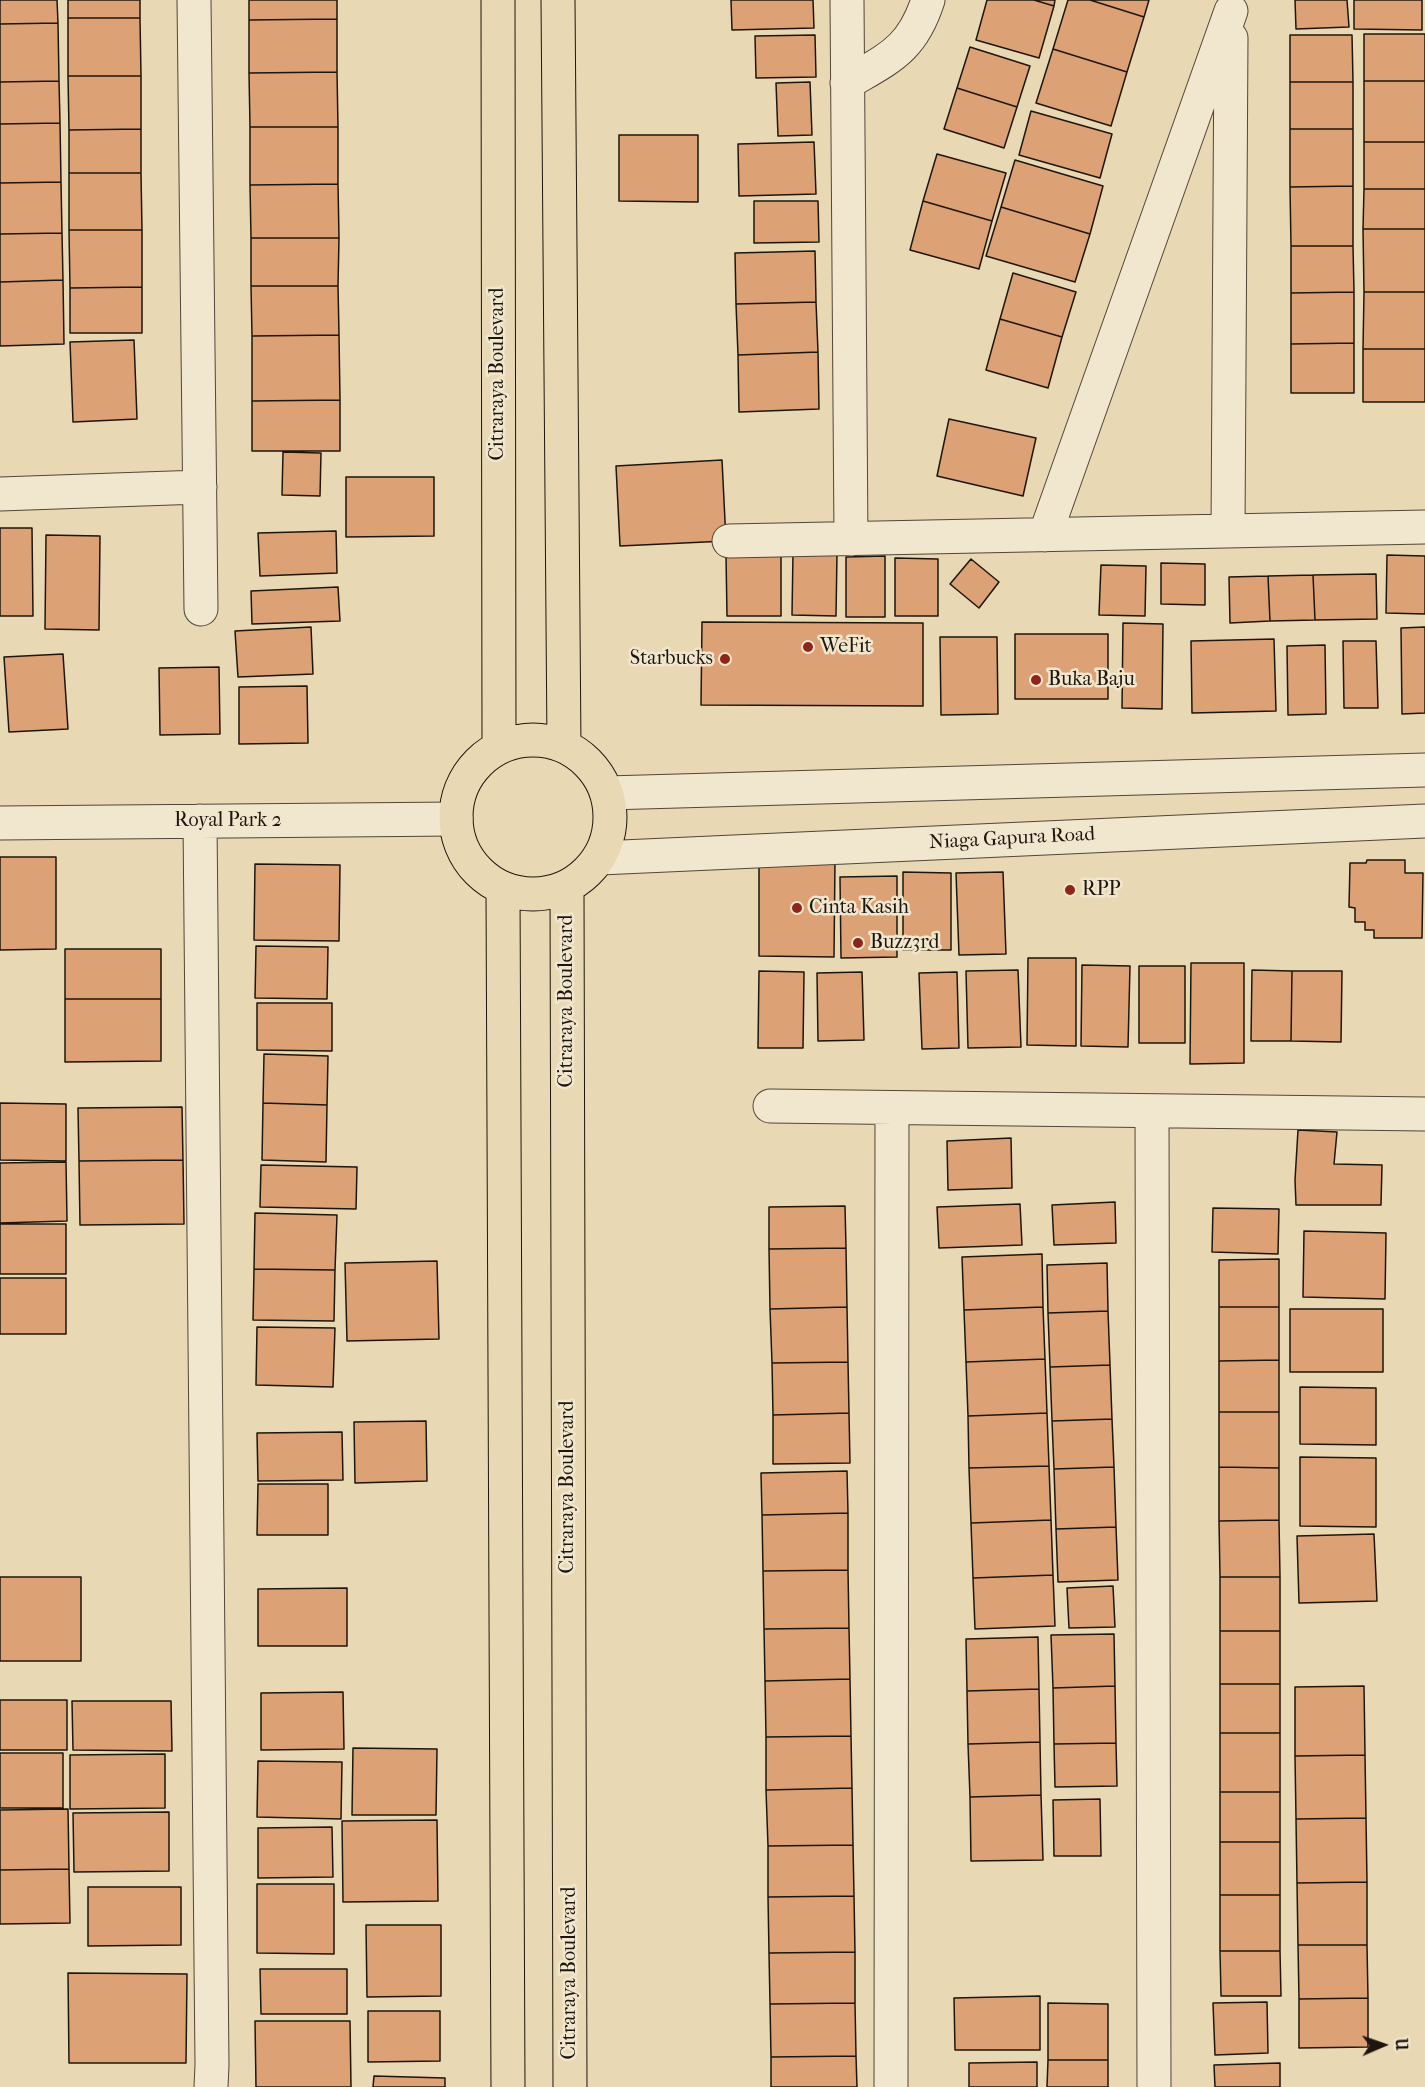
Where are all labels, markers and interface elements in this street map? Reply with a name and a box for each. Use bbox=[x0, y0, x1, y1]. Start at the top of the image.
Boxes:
street label: Citraraya Boulevard bbox=[486, 288, 510, 460]
place label: WeFit bbox=[820, 635, 872, 659]
marker: WeFit bbox=[801, 640, 815, 654]
place label: Starbucks bbox=[630, 647, 713, 671]
marker: Starbucks bbox=[718, 652, 732, 666]
place label: Buka Baju bbox=[1048, 668, 1135, 692]
marker: Buka Baju bbox=[1029, 673, 1043, 687]
street label: Royal Park 2 bbox=[174, 809, 282, 833]
street label: Niaga Gapura Road bbox=[928, 823, 1096, 855]
place label: RPP bbox=[1082, 878, 1121, 902]
marker: RPP bbox=[1063, 883, 1077, 897]
place label: Cinta Kasih bbox=[809, 896, 909, 920]
marker: Cinta Kasih bbox=[790, 901, 804, 915]
street label: Citraraya Boulevard bbox=[555, 915, 579, 1087]
place label: Buzz3rd bbox=[870, 931, 939, 955]
marker: Buzz3rd bbox=[851, 936, 865, 950]
street label: Citraraya Boulevard bbox=[556, 1401, 580, 1573]
street label: Citraraya Boulevard bbox=[558, 1887, 582, 2059]
north arrow bbox=[1353, 2015, 1413, 2075]
text: U bbox=[1392, 2038, 1411, 2051]

